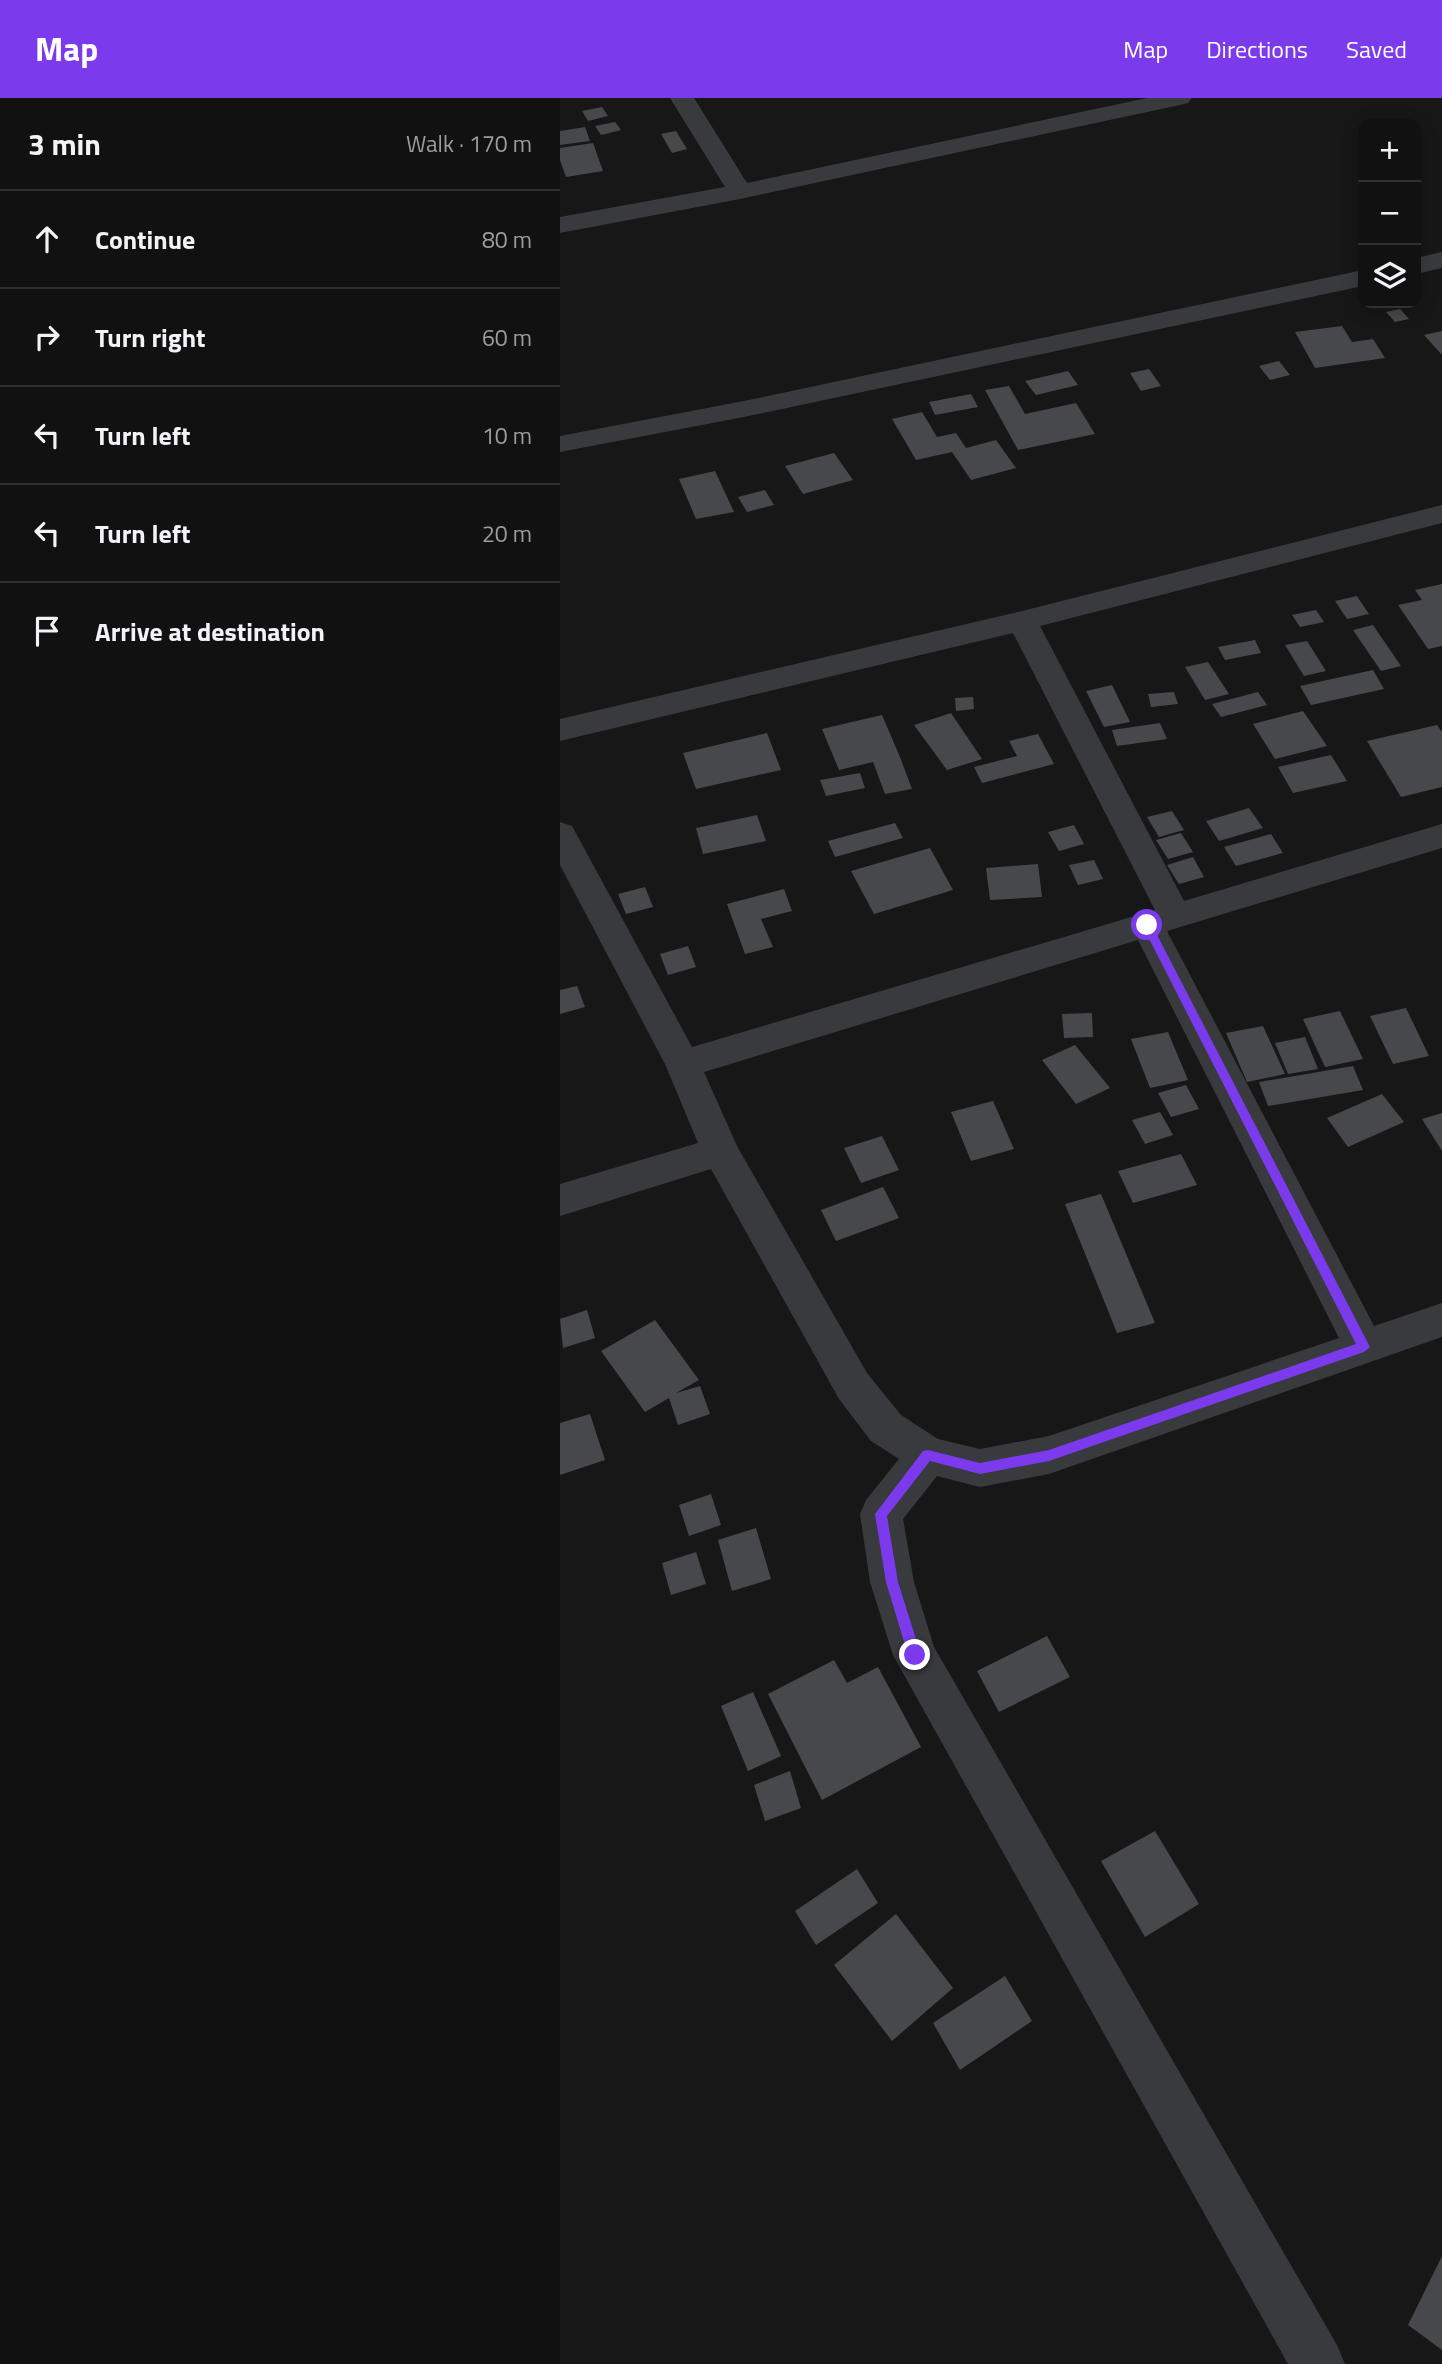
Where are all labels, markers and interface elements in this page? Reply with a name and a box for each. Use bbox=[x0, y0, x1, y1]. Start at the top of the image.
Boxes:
text: Map bbox=[35, 24, 98, 74]
text: Map bbox=[1123, 31, 1168, 67]
text: Directions bbox=[1206, 31, 1308, 67]
text: Saved bbox=[1346, 31, 1407, 67]
map controls bbox=[1358, 119, 1421, 308]
button: + bbox=[1358, 119, 1421, 182]
text: 3 min bbox=[28, 121, 101, 167]
text: Walk · 170 m bbox=[406, 126, 532, 161]
button: − bbox=[1358, 182, 1421, 245]
icon: ahead bbox=[28, 220, 66, 258]
text: Continue bbox=[95, 220, 195, 259]
text: 80 m bbox=[482, 222, 532, 257]
button: layers bbox=[1358, 245, 1421, 308]
icon: right bbox=[28, 318, 66, 356]
text: Turn right bbox=[95, 318, 206, 357]
text: 60 m bbox=[482, 320, 532, 355]
icon: left bbox=[28, 416, 66, 454]
text: Turn left bbox=[95, 416, 190, 455]
text: 10 m bbox=[482, 418, 532, 453]
icon: left bbox=[28, 514, 66, 552]
text: Turn left bbox=[95, 514, 190, 553]
text: 20 m bbox=[482, 516, 532, 551]
icon: arrive bbox=[28, 612, 66, 650]
text: Arrive at destination bbox=[95, 612, 325, 651]
route start bbox=[1131, 909, 1162, 940]
route end bbox=[899, 1639, 930, 1670]

